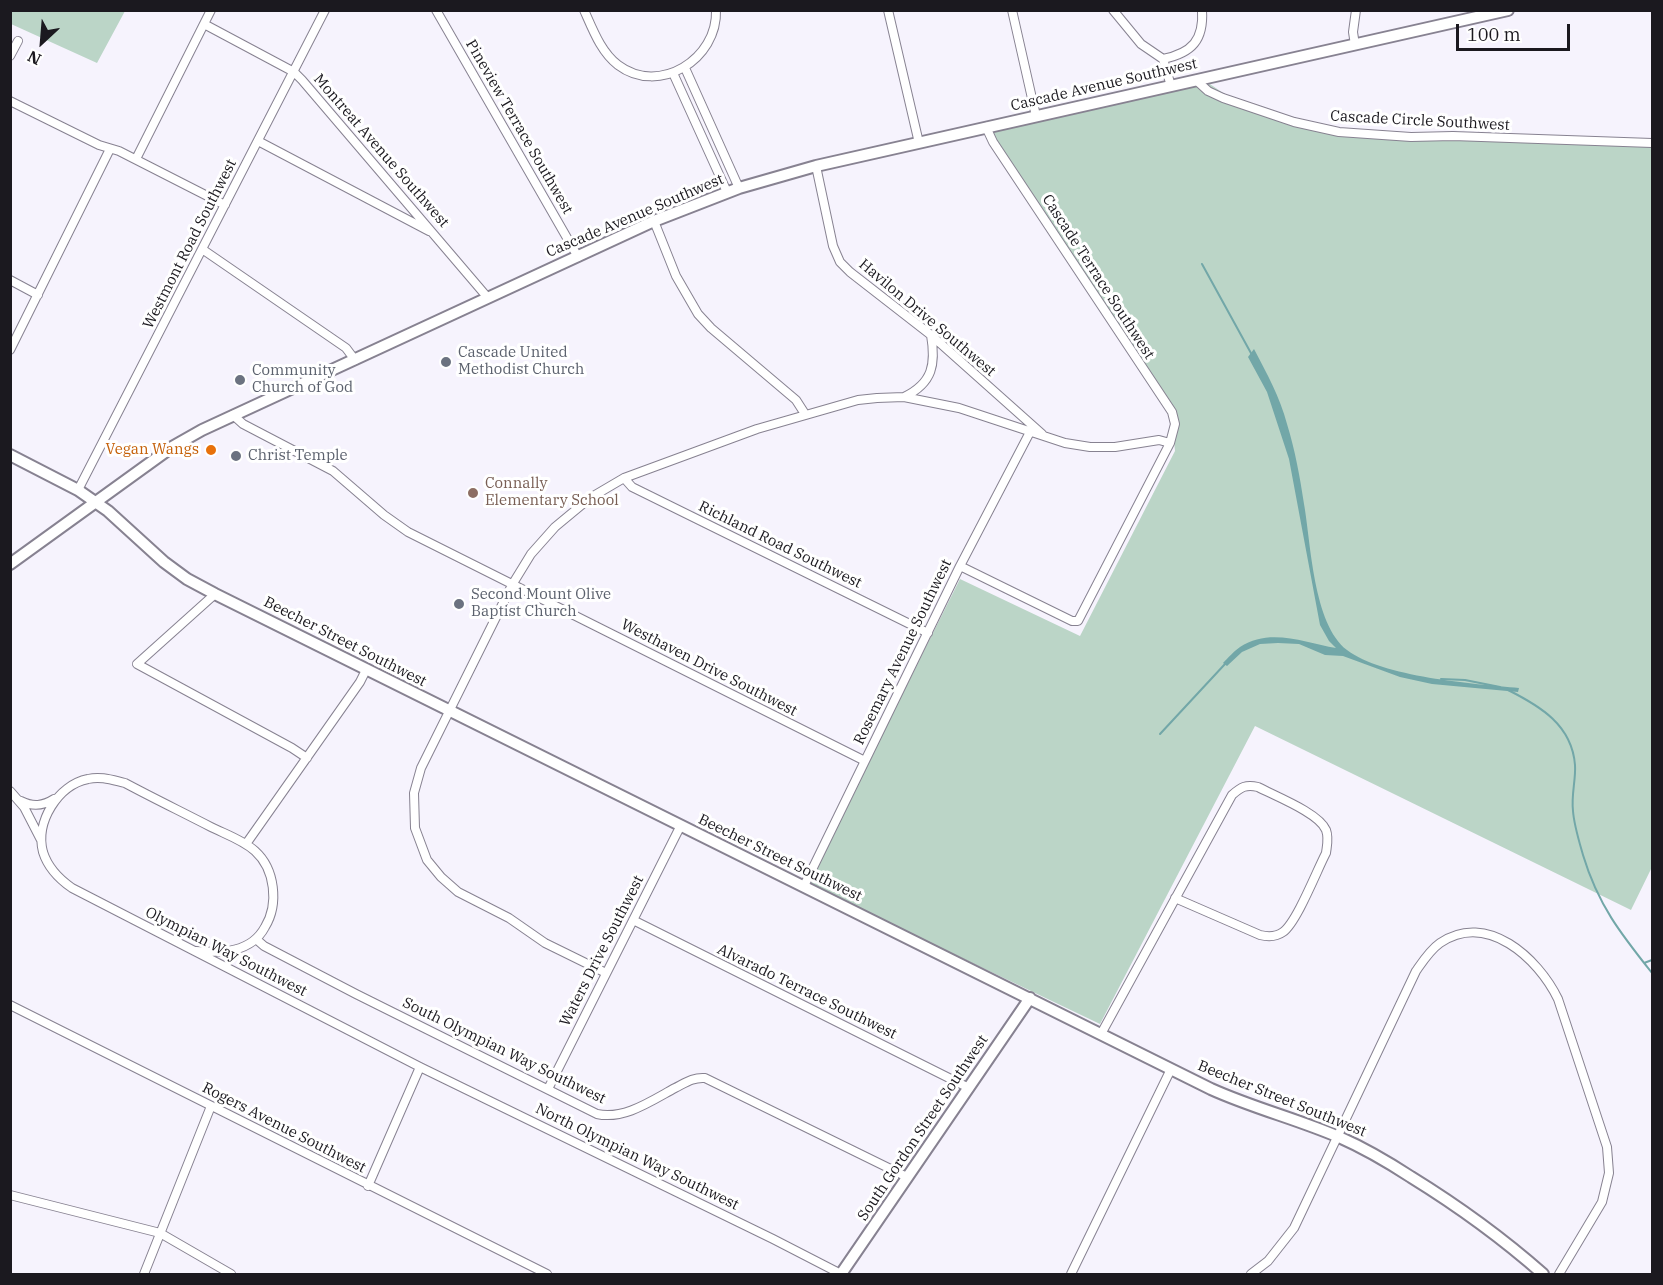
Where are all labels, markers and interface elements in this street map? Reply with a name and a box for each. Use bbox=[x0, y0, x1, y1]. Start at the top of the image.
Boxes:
north arrow bbox=[12, 12, 72, 72]
scale bar bbox=[1459, 12, 1573, 50]
text: 100 m bbox=[1467, 23, 1521, 46]
street label: Pineview Terrace Southwest bbox=[462, 37, 576, 217]
text: N bbox=[24, 46, 44, 70]
street label: Cascade Avenue Southwest bbox=[1009, 55, 1199, 115]
street label: Montreat Avenue Southwest bbox=[309, 71, 453, 231]
street label: Cascade Circle Southwest bbox=[1330, 107, 1510, 135]
street label: Westmont Road Southwest bbox=[139, 156, 241, 332]
street label: Cascade Avenue Southwest bbox=[544, 170, 726, 262]
street label: Cascade Terrace Southwest bbox=[1038, 191, 1158, 363]
street label: Havilon Drive Southwest bbox=[855, 255, 999, 381]
place label: Cascade United Methodist Church bbox=[458, 344, 584, 379]
marker: Cascade United Methodist Church bbox=[439, 355, 453, 369]
place label: Community Church of God bbox=[252, 362, 353, 397]
marker: Community Church of God bbox=[233, 373, 247, 387]
place label: Vegan Wangs bbox=[106, 441, 199, 459]
marker: Vegan Wangs bbox=[204, 443, 218, 457]
place label: Christ Temple bbox=[248, 447, 348, 465]
marker: Christ Temple bbox=[229, 449, 243, 463]
place label: Connally Elementary School bbox=[485, 475, 619, 510]
marker: Connally Elementary School bbox=[466, 486, 480, 500]
street label: Richland Road Southwest bbox=[696, 498, 864, 592]
street label: Rosemary Avenue Southwest bbox=[850, 556, 956, 748]
place label: Second Mount Olive Baptist Church bbox=[471, 586, 611, 621]
street label: Beecher Street Southwest bbox=[261, 593, 429, 691]
marker: Second Mount Olive Baptist Church bbox=[452, 597, 466, 611]
street label: Westhaven Drive Southwest bbox=[618, 616, 800, 720]
street label: Beecher Street Southwest bbox=[695, 810, 865, 906]
street label: Waters Drive Southwest bbox=[556, 873, 648, 1029]
street label: Olympian Way Southwest bbox=[142, 903, 310, 1001]
street label: Alvarado Terrace Southwest bbox=[714, 941, 900, 1043]
street label: South Olympian Way Southwest bbox=[400, 994, 608, 1108]
street label: South Gordon Street Southwest bbox=[854, 1032, 992, 1224]
street label: Beecher Street Southwest bbox=[1195, 1057, 1369, 1141]
street label: Rogers Avenue Southwest bbox=[199, 1079, 369, 1177]
street label: North Olympian Way Southwest bbox=[532, 1100, 742, 1214]

